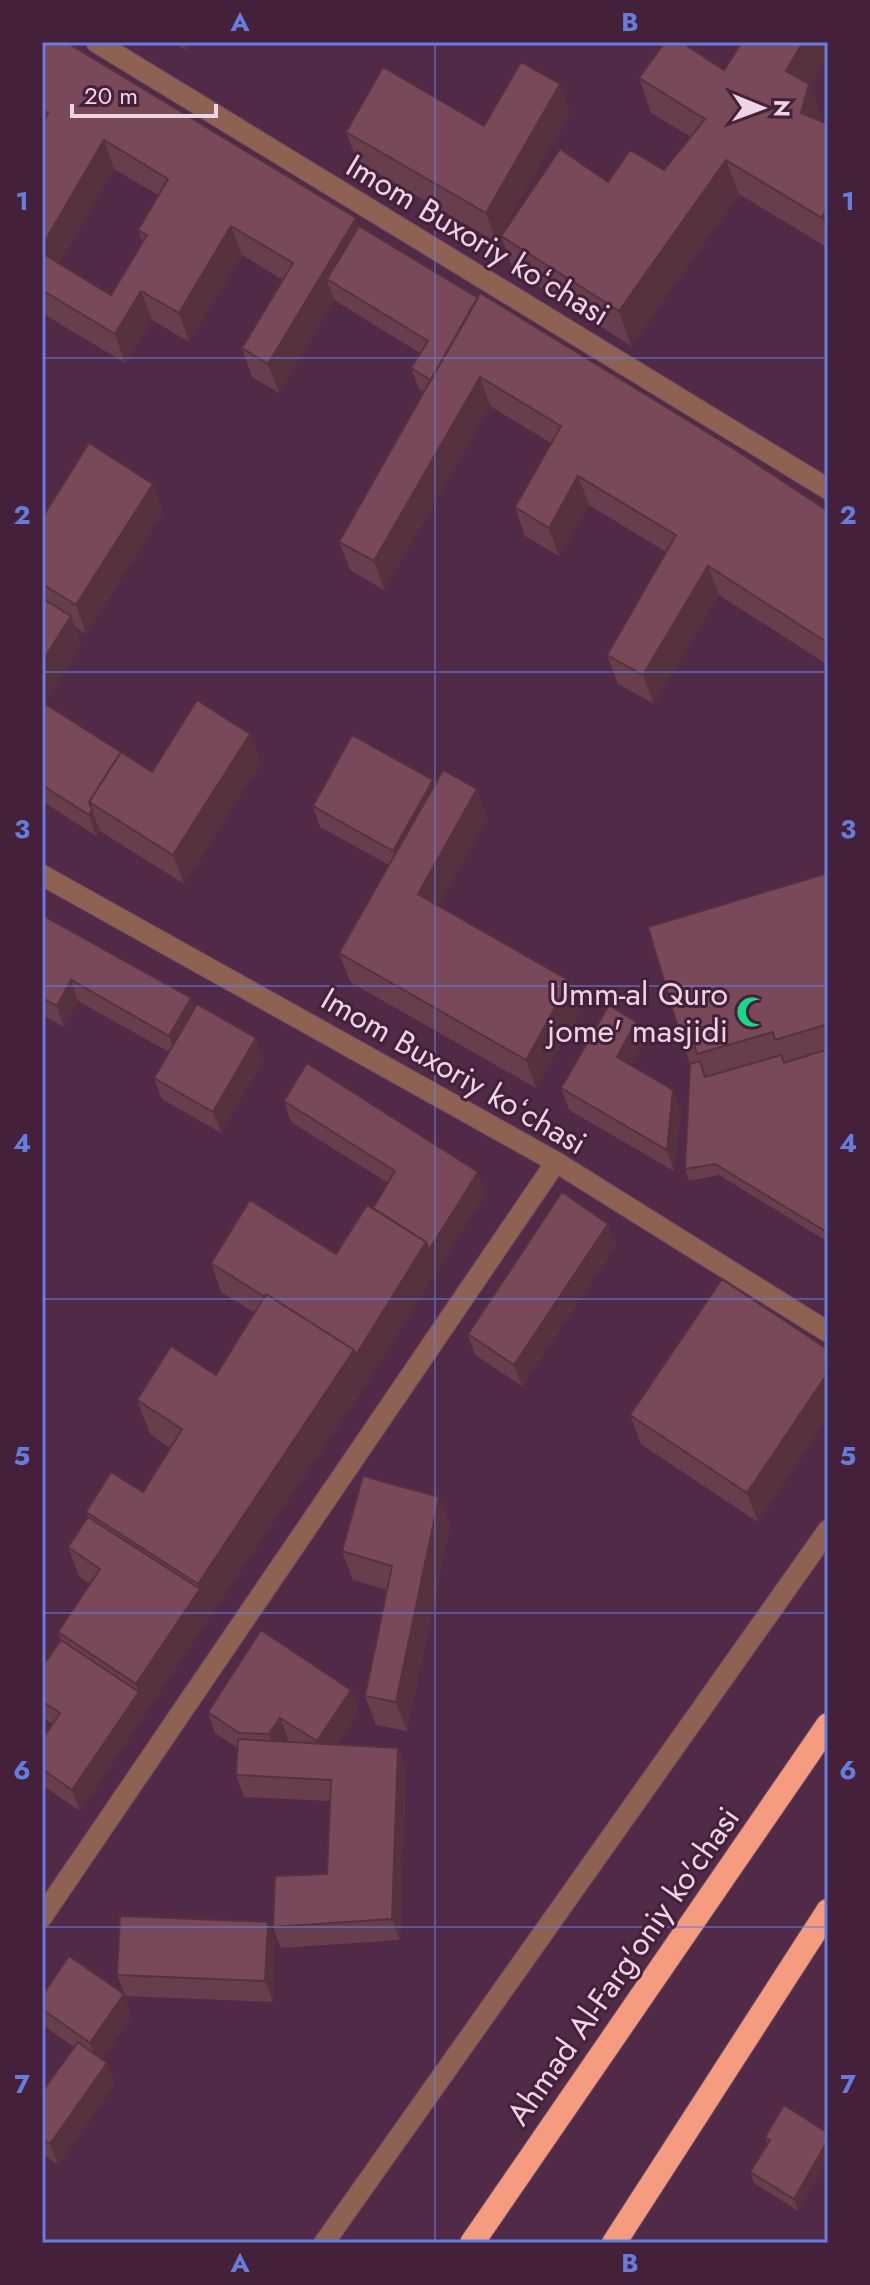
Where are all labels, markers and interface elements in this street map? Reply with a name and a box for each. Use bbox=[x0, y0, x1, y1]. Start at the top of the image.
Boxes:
text: A bbox=[229, 3, 250, 41]
text: B bbox=[621, 3, 639, 41]
scale bar bbox=[72, 68, 216, 118]
north arrow bbox=[722, 68, 802, 148]
text: 20 m bbox=[84, 78, 138, 113]
text: N bbox=[766, 99, 798, 117]
street label: Imom Buxoriy koʻchasi bbox=[338, 143, 618, 337]
text: 1 bbox=[15, 182, 29, 220]
text: 1 bbox=[841, 182, 855, 220]
text: 2 bbox=[13, 496, 31, 534]
text: 2 bbox=[839, 496, 857, 534]
text: 3 bbox=[14, 810, 30, 848]
text: 3 bbox=[840, 810, 856, 848]
place label: Umm-al Quro jome' masjidi bbox=[545, 971, 728, 1054]
street label: Imom Buxoriy koʻchasi bbox=[313, 976, 595, 1166]
mosque icon: Umm-al Quro jome' masjidi bbox=[735, 995, 769, 1029]
text: 4 bbox=[13, 1124, 31, 1162]
text: 4 bbox=[839, 1124, 857, 1162]
text: 5 bbox=[14, 1437, 30, 1475]
text: 5 bbox=[840, 1437, 856, 1475]
text: 6 bbox=[13, 1751, 31, 1789]
text: 6 bbox=[839, 1751, 857, 1789]
street label: Ahmad Al-Farg'oniy ko'chasi bbox=[495, 1797, 751, 2135]
text: 7 bbox=[14, 2065, 30, 2103]
text: 7 bbox=[840, 2065, 856, 2103]
text: A bbox=[229, 2244, 250, 2282]
text: B bbox=[621, 2244, 639, 2282]

